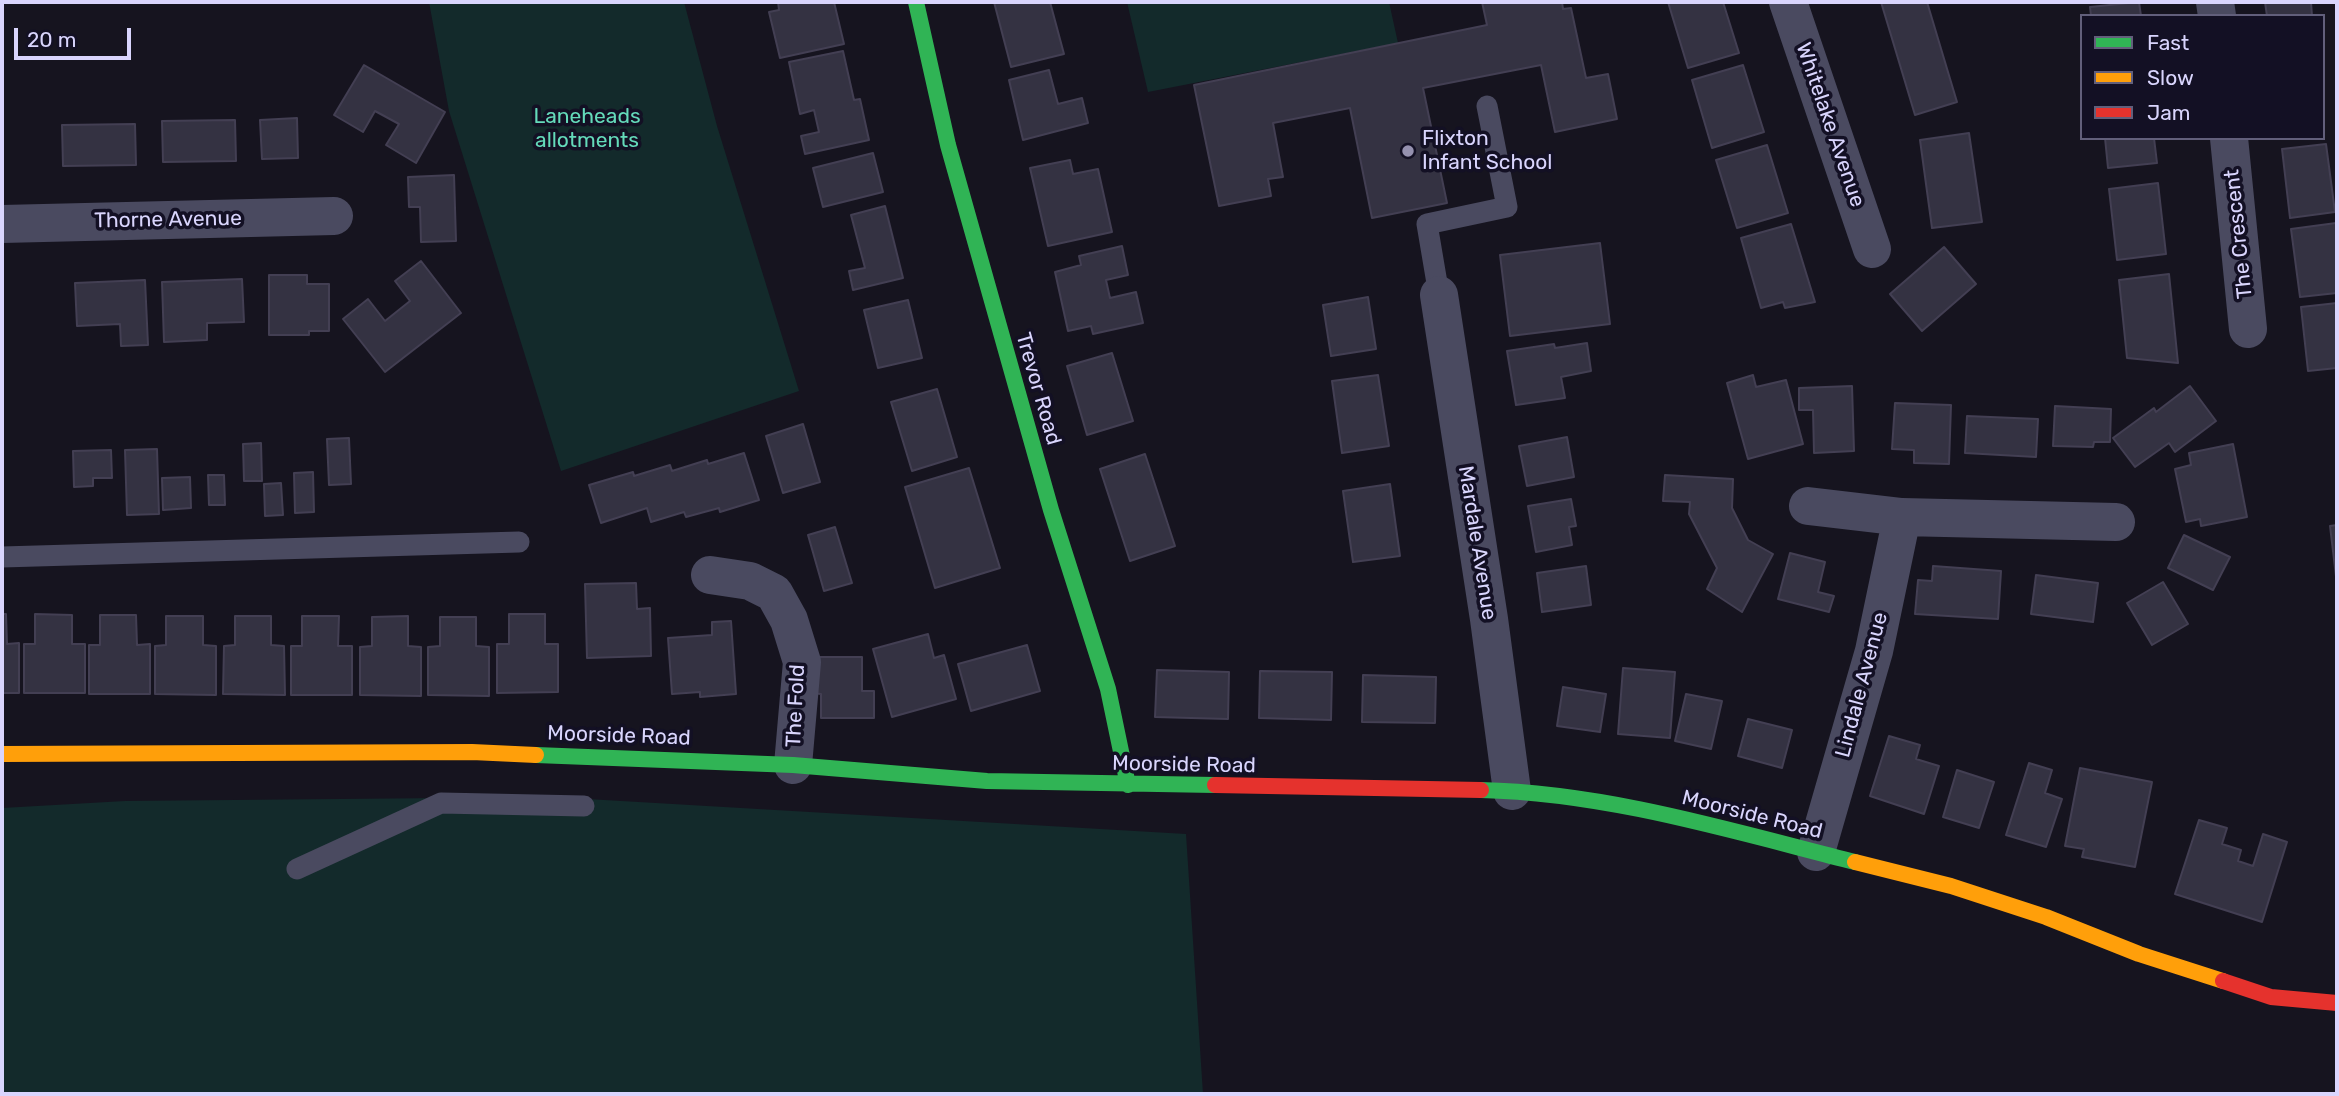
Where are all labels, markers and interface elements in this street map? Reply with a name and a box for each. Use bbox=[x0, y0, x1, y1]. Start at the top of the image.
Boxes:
scale bar bbox=[18, 14, 135, 58]
legend bbox=[2080, 14, 2325, 140]
text: 20 m bbox=[27, 27, 76, 52]
text: Fast bbox=[2147, 30, 2189, 55]
street label: Whitelake Avenue bbox=[1790, 40, 1870, 210]
text: Slow bbox=[2147, 65, 2194, 90]
text: Jam bbox=[2147, 100, 2191, 125]
park label: Laneheads allotments bbox=[533, 104, 641, 154]
place label: Flixton Infant School bbox=[1422, 126, 1552, 176]
marker: Flixton Infant School bbox=[1400, 143, 1416, 159]
street label: The Crescent bbox=[2220, 168, 2258, 300]
street label: Thorne Avenue bbox=[94, 206, 242, 234]
street label: Trevor Road bbox=[1010, 330, 1066, 448]
street label: Mardale Avenue bbox=[1452, 464, 1502, 622]
street label: Lindale Avenue bbox=[1831, 610, 1893, 760]
street label: The Fold bbox=[781, 664, 811, 748]
street label: Moorside Road bbox=[547, 721, 691, 751]
street label: Moorside Road bbox=[1112, 751, 1256, 779]
street label: Moorside Road bbox=[1679, 785, 1825, 845]

